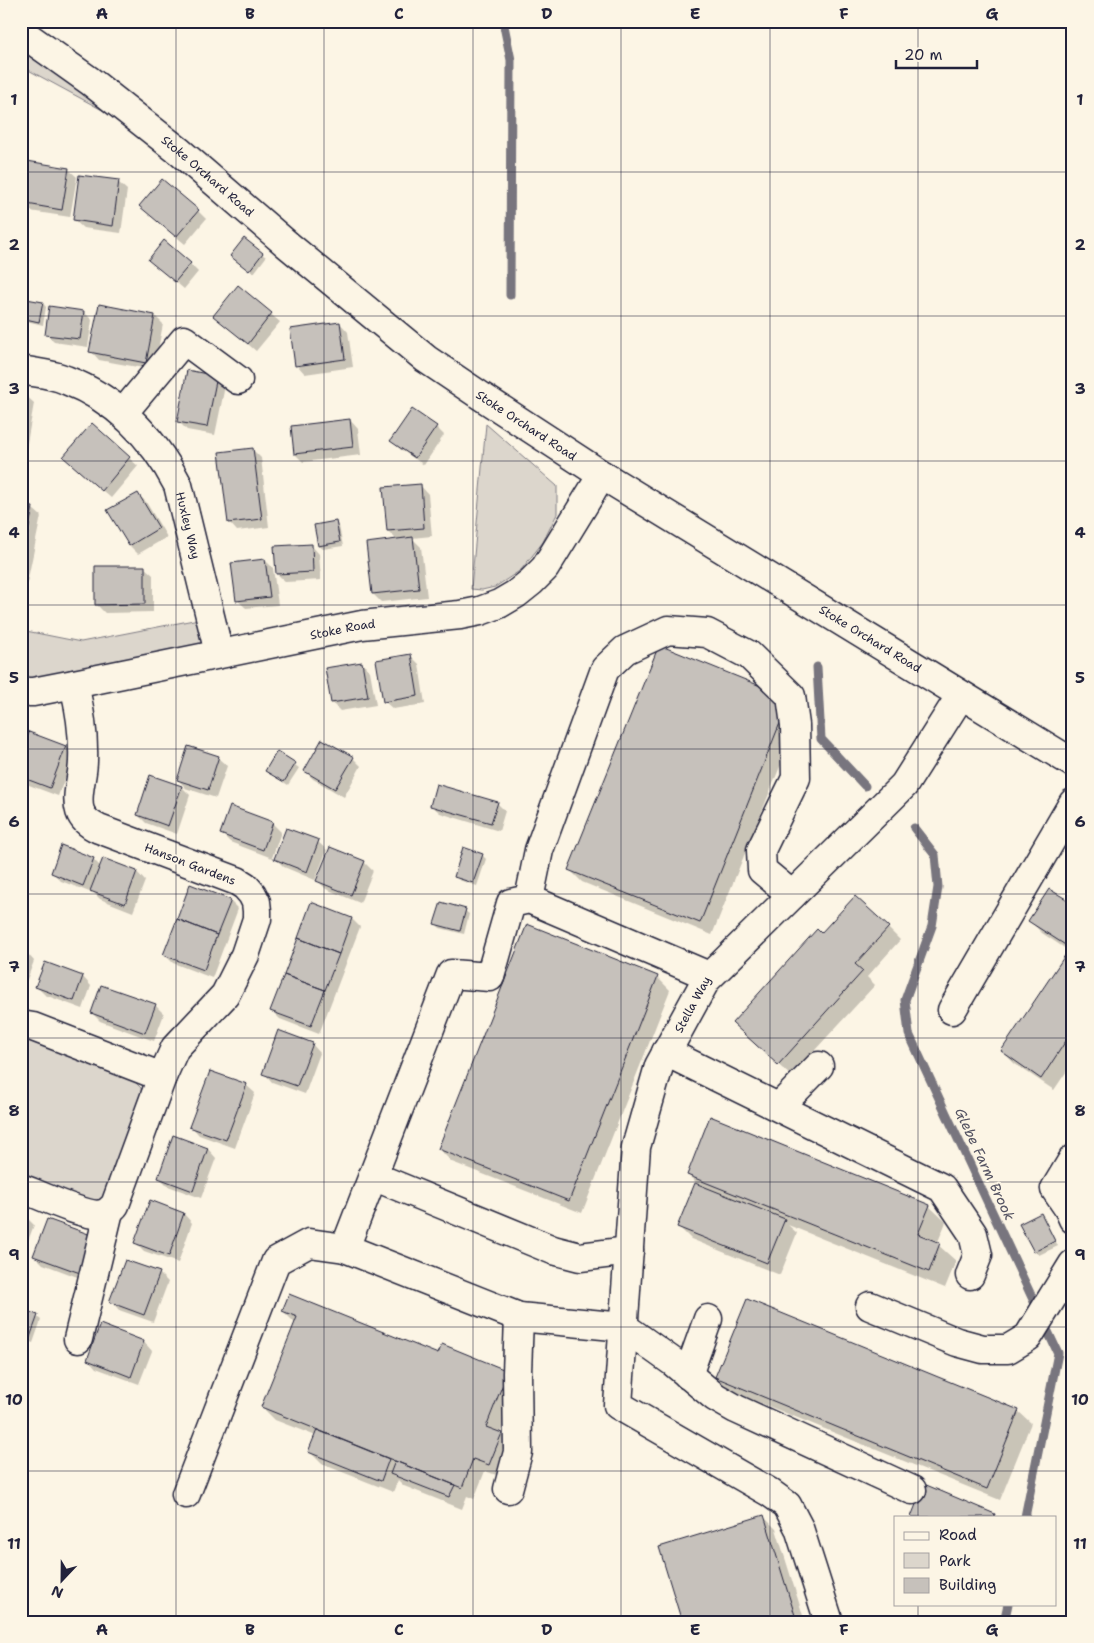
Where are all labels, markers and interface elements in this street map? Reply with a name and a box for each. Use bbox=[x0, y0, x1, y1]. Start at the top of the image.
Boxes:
text: A bbox=[96, 3, 108, 24]
text: B bbox=[245, 3, 255, 24]
text: C bbox=[394, 3, 404, 24]
text: D bbox=[541, 3, 553, 24]
text: E bbox=[690, 3, 700, 24]
text: F bbox=[839, 3, 849, 24]
text: G bbox=[986, 3, 999, 24]
scale bar bbox=[896, 38, 978, 70]
text: 20 m bbox=[904, 45, 943, 65]
text: 1 bbox=[10, 89, 18, 110]
text: 1 bbox=[1076, 89, 1084, 110]
street label: Stoke Orchard Road bbox=[158, 132, 258, 221]
text: 2 bbox=[8, 234, 20, 255]
text: 2 bbox=[1074, 234, 1086, 255]
text: 3 bbox=[8, 378, 20, 399]
text: 3 bbox=[1074, 378, 1086, 399]
street label: Stoke Orchard Road bbox=[473, 387, 580, 464]
street label: Huxley Way bbox=[172, 490, 204, 561]
text: 4 bbox=[8, 522, 20, 543]
text: 4 bbox=[1074, 522, 1086, 543]
street label: Stoke Orchard Road bbox=[816, 602, 925, 677]
street label: Stoke Road bbox=[309, 616, 376, 643]
text: 5 bbox=[9, 667, 19, 688]
text: 5 bbox=[1075, 667, 1085, 688]
text: 6 bbox=[8, 811, 20, 832]
text: 6 bbox=[1074, 811, 1086, 832]
street label: Hanson Gardens bbox=[142, 839, 238, 889]
text: 7 bbox=[8, 956, 20, 977]
text: 7 bbox=[1074, 956, 1086, 977]
street label: Stella Way bbox=[671, 973, 715, 1036]
text: 8 bbox=[8, 1100, 20, 1121]
text: 8 bbox=[1074, 1100, 1086, 1121]
water label: Glebe Farm Brook bbox=[951, 1105, 1019, 1223]
text: 9 bbox=[8, 1244, 20, 1265]
text: 9 bbox=[1074, 1244, 1086, 1265]
text: 10 bbox=[5, 1389, 23, 1410]
text: 10 bbox=[1071, 1389, 1089, 1410]
legend bbox=[894, 1516, 1056, 1606]
text: Road bbox=[939, 1525, 977, 1545]
text: 11 bbox=[7, 1533, 21, 1554]
text: 11 bbox=[1073, 1533, 1087, 1554]
text: Park bbox=[939, 1551, 971, 1571]
north arrow bbox=[38, 1556, 88, 1606]
text: Building bbox=[939, 1575, 996, 1595]
text: N bbox=[49, 1582, 66, 1602]
text: A bbox=[96, 1619, 108, 1640]
text: B bbox=[245, 1619, 255, 1640]
text: C bbox=[394, 1619, 404, 1640]
text: D bbox=[541, 1619, 553, 1640]
text: E bbox=[690, 1619, 700, 1640]
text: F bbox=[839, 1619, 849, 1640]
text: G bbox=[986, 1619, 999, 1640]

